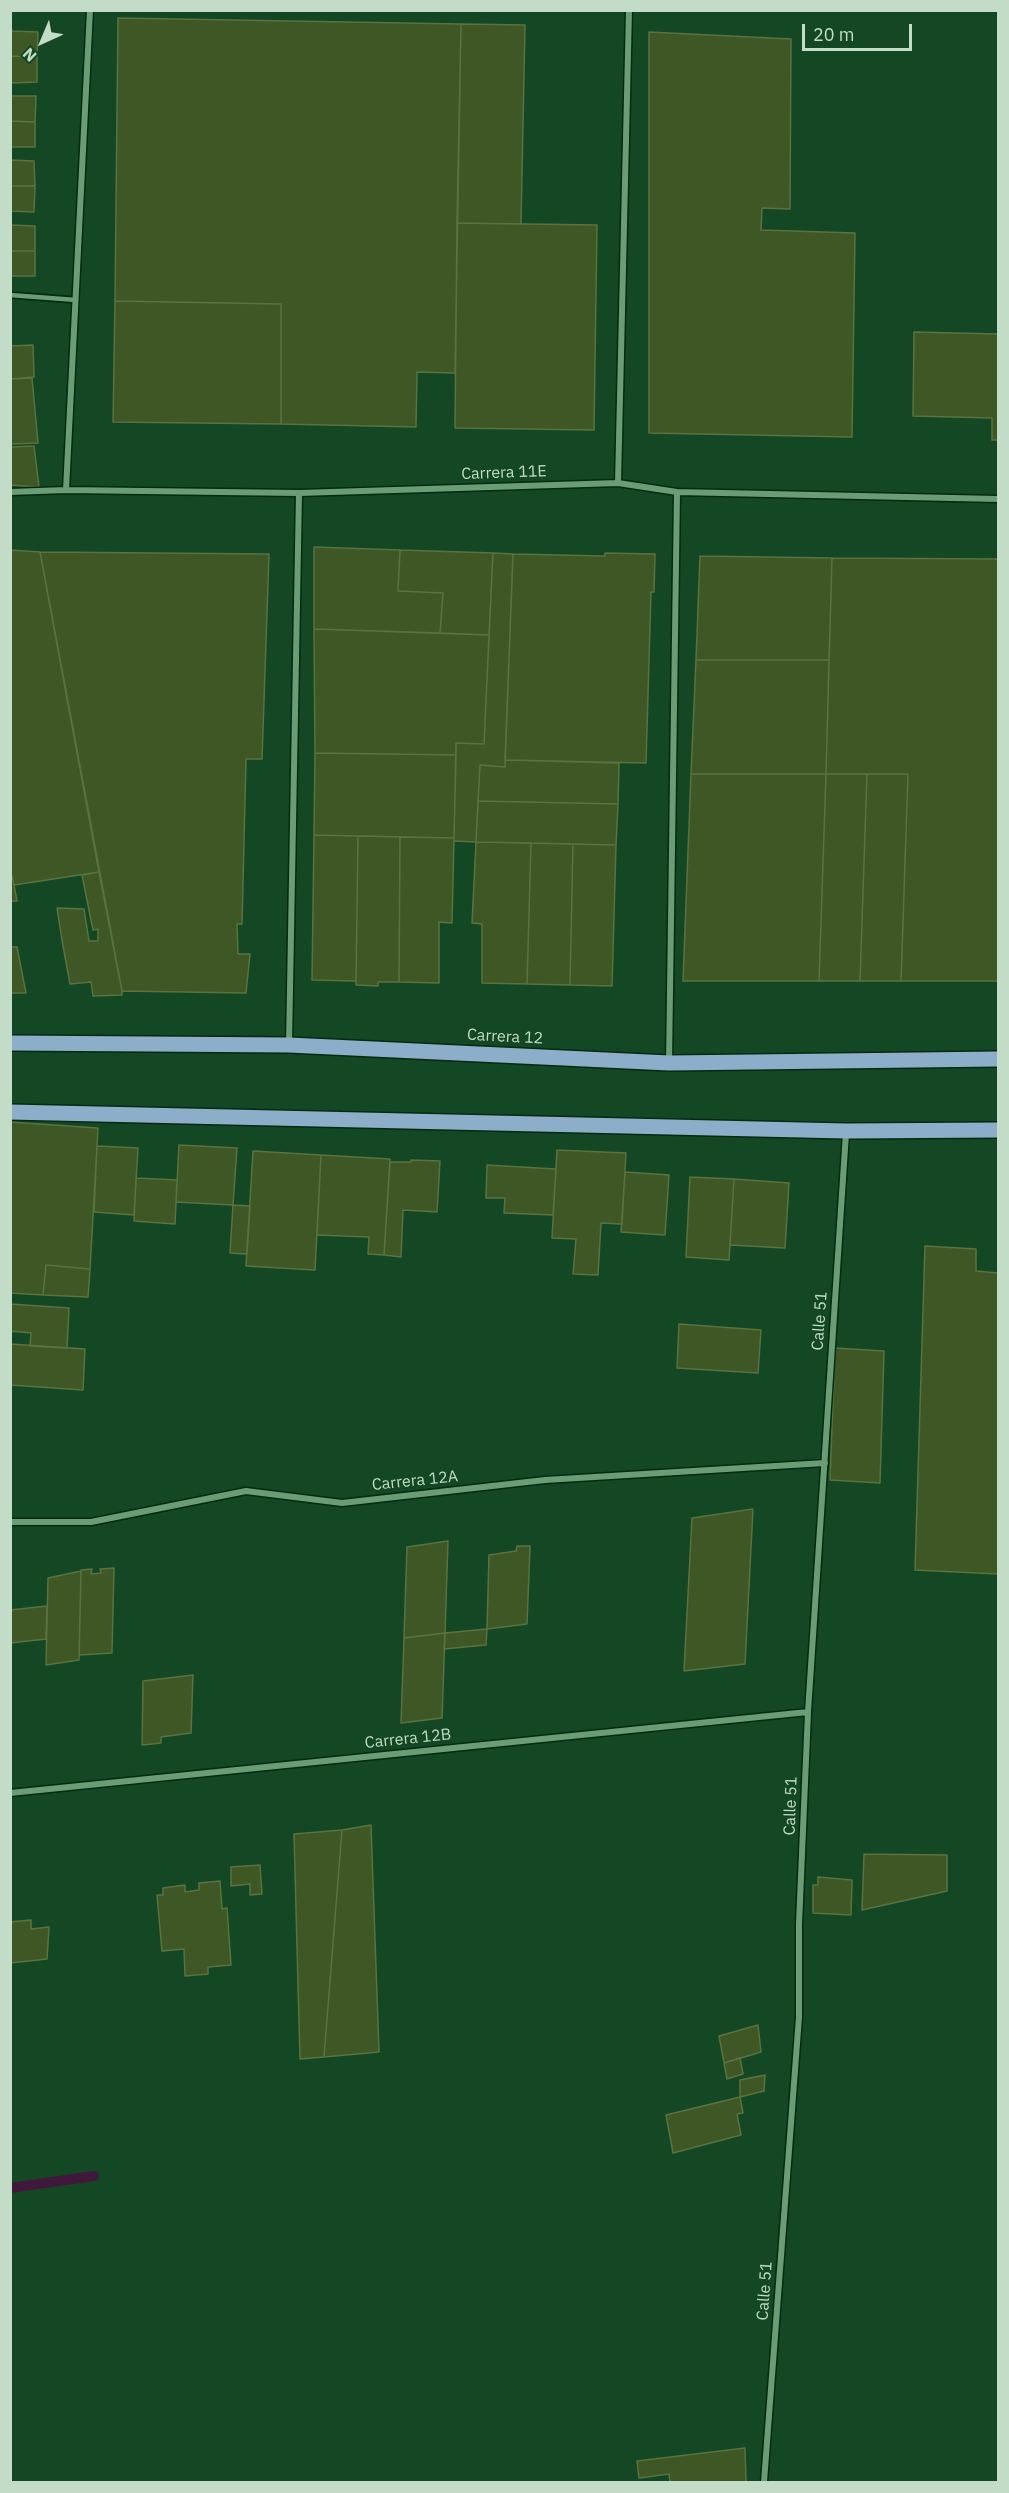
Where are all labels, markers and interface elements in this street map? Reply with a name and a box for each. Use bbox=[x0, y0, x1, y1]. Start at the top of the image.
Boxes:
north arrow bbox=[12, 12, 72, 72]
scale bar bbox=[805, 12, 914, 50]
text: 20 m bbox=[813, 23, 855, 46]
text: N bbox=[18, 44, 41, 66]
street label: Carrera 11E bbox=[461, 462, 547, 484]
street label: Carrera 12 bbox=[466, 1025, 544, 1049]
street label: Calle 51 bbox=[808, 1291, 832, 1351]
street label: Carrera 12A bbox=[371, 1467, 459, 1495]
street label: Carrera 12B bbox=[364, 1725, 452, 1753]
street label: Calle 51 bbox=[780, 1776, 802, 1836]
street label: Calle 51 bbox=[753, 2261, 777, 2321]

